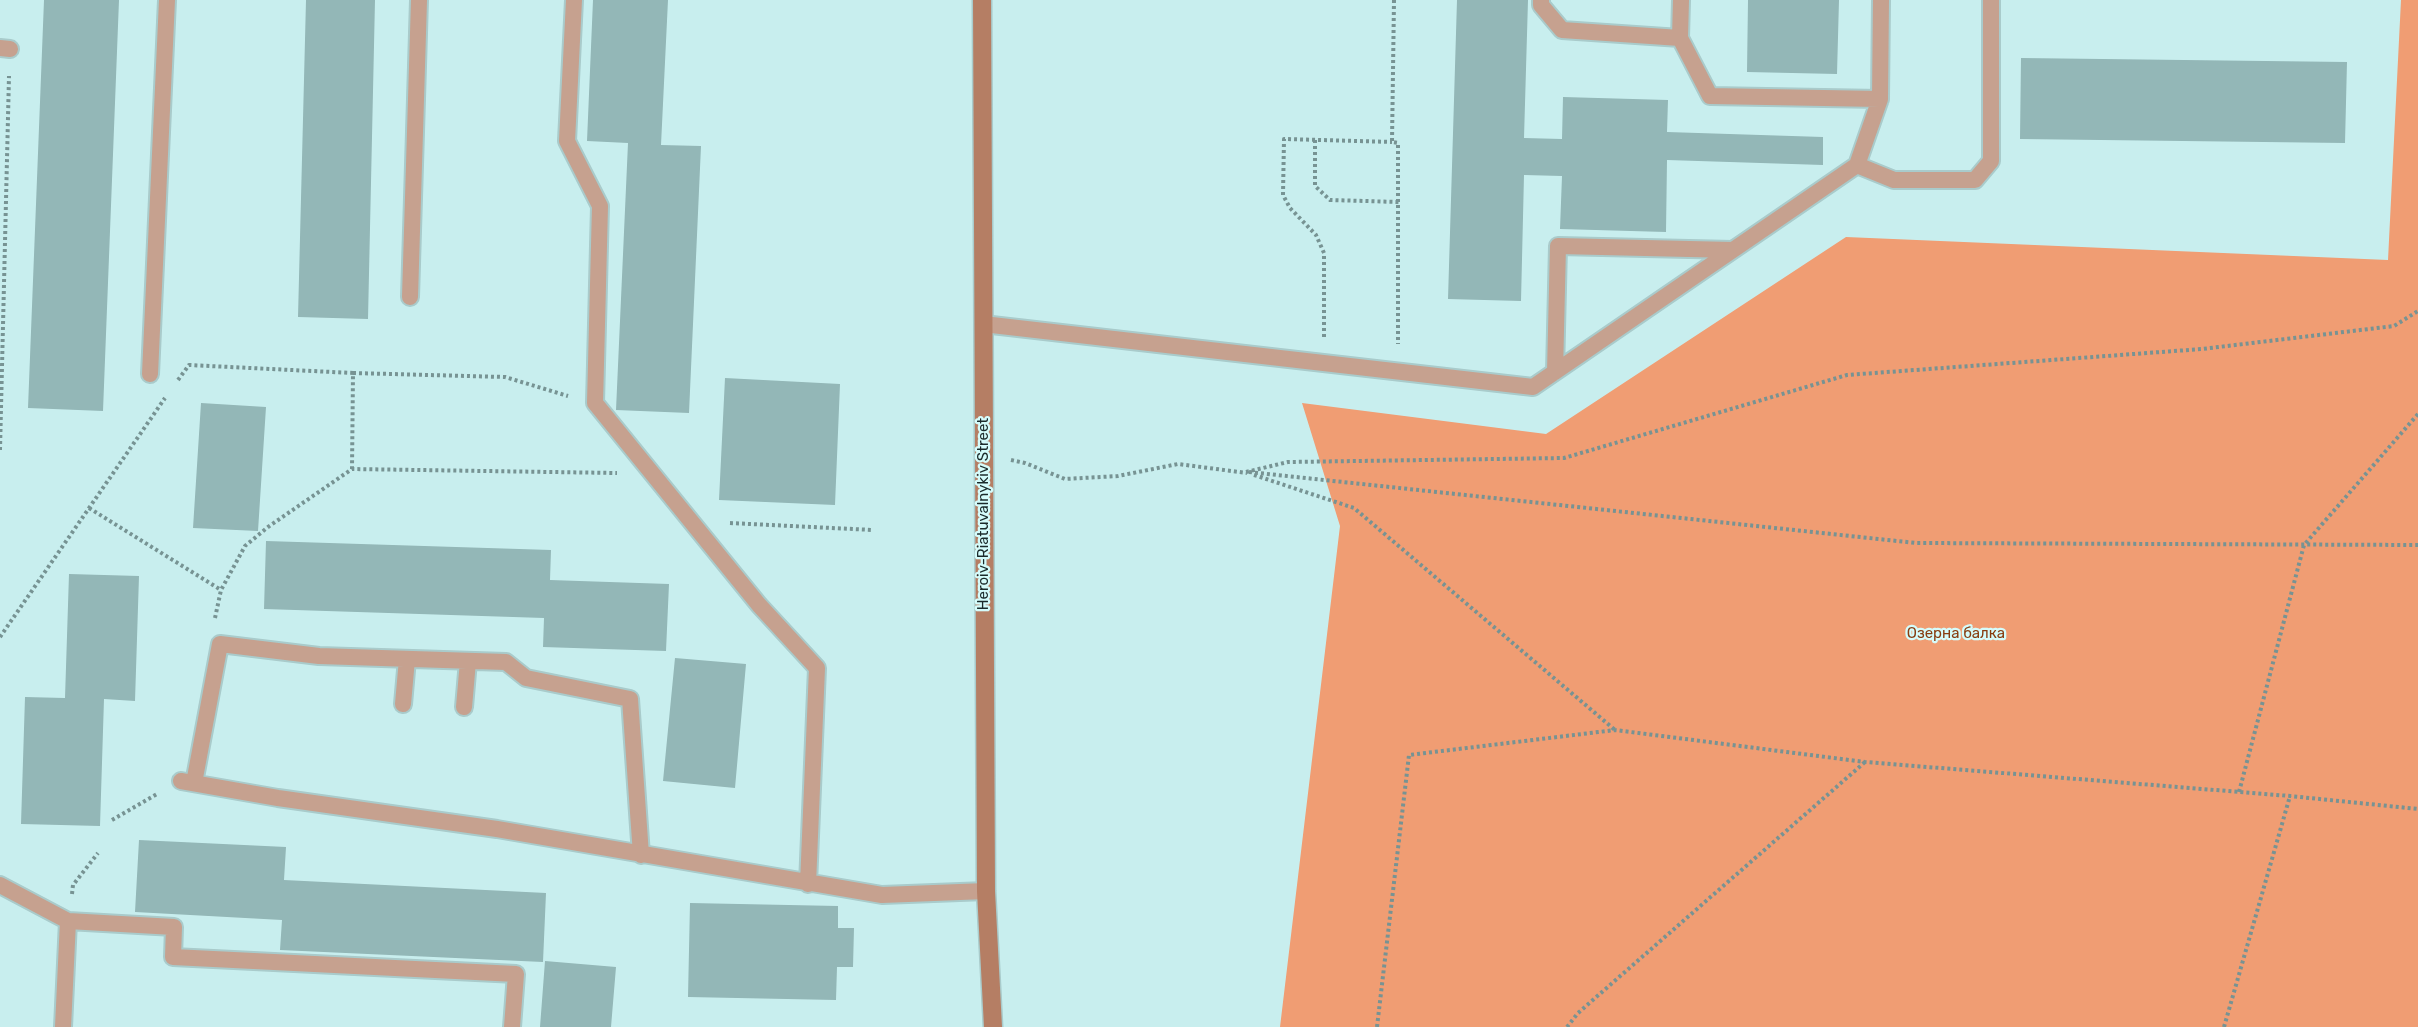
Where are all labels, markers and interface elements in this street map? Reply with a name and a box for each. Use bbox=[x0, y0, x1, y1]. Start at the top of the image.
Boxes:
street label: Heroiv-Riatuvalnykiv Street bbox=[975, 418, 993, 610]
park label: Озерна балка bbox=[1907, 625, 2005, 643]

